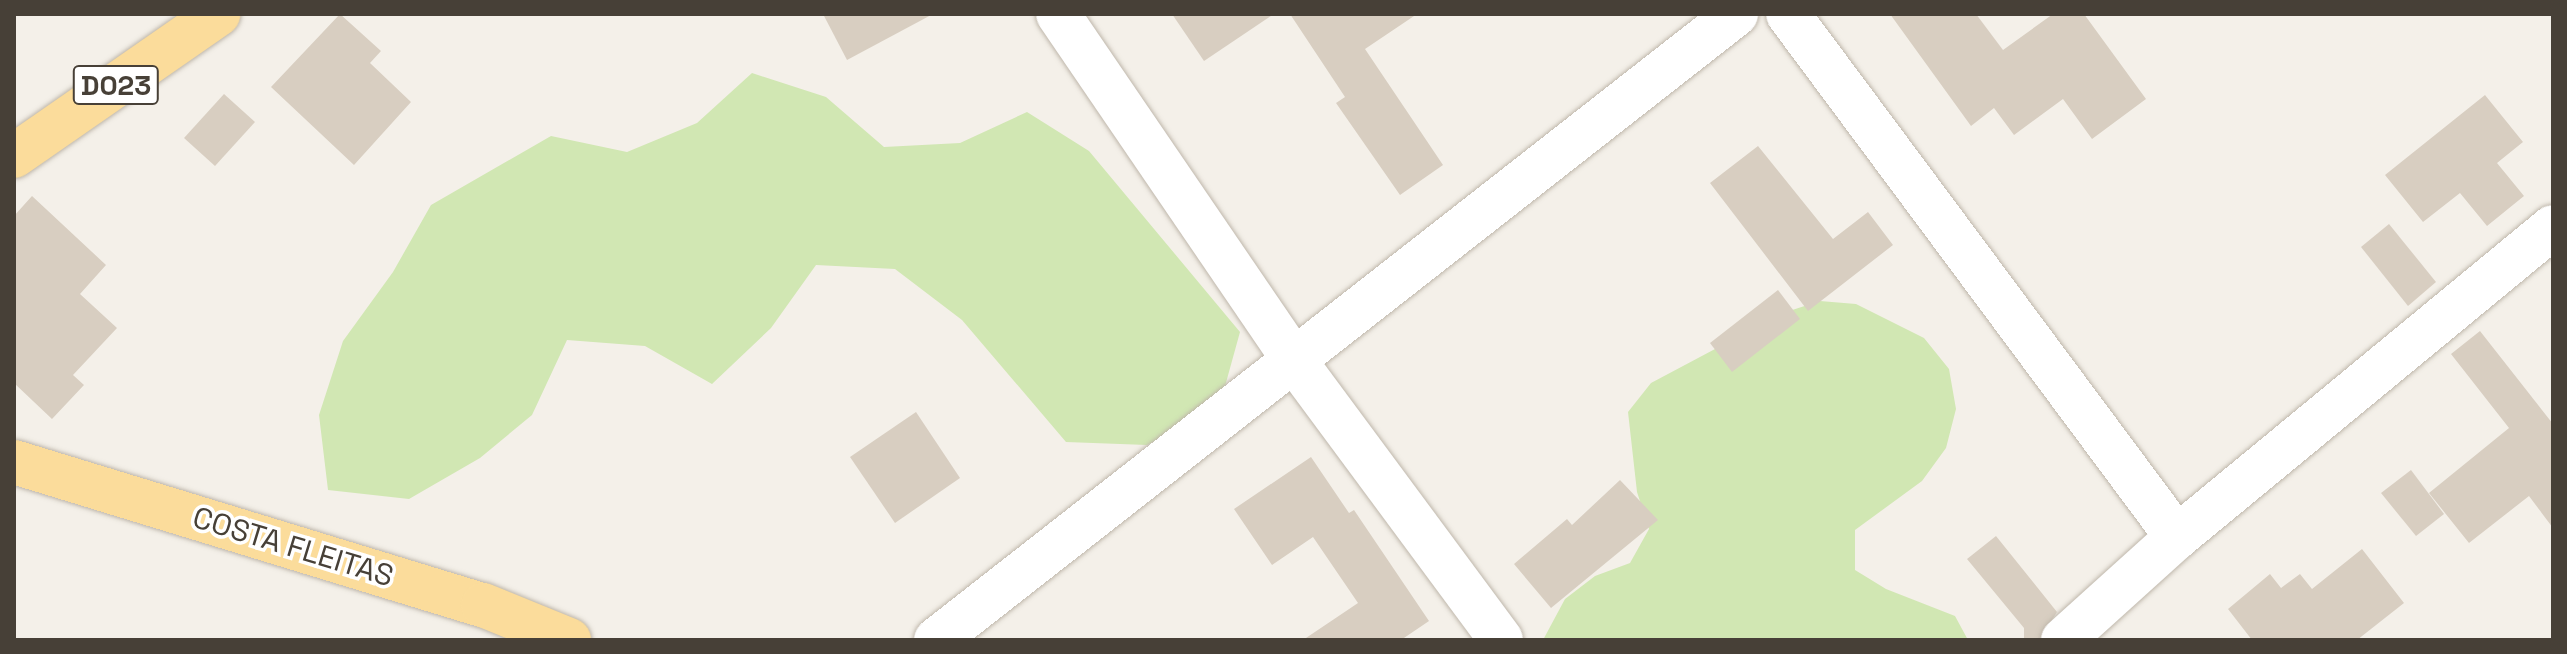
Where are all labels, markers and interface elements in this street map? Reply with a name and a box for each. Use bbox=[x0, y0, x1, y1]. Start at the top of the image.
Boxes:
road number: D023 bbox=[72, 61, 160, 109]
street label: COSTA FLEITAS bbox=[188, 499, 398, 595]

